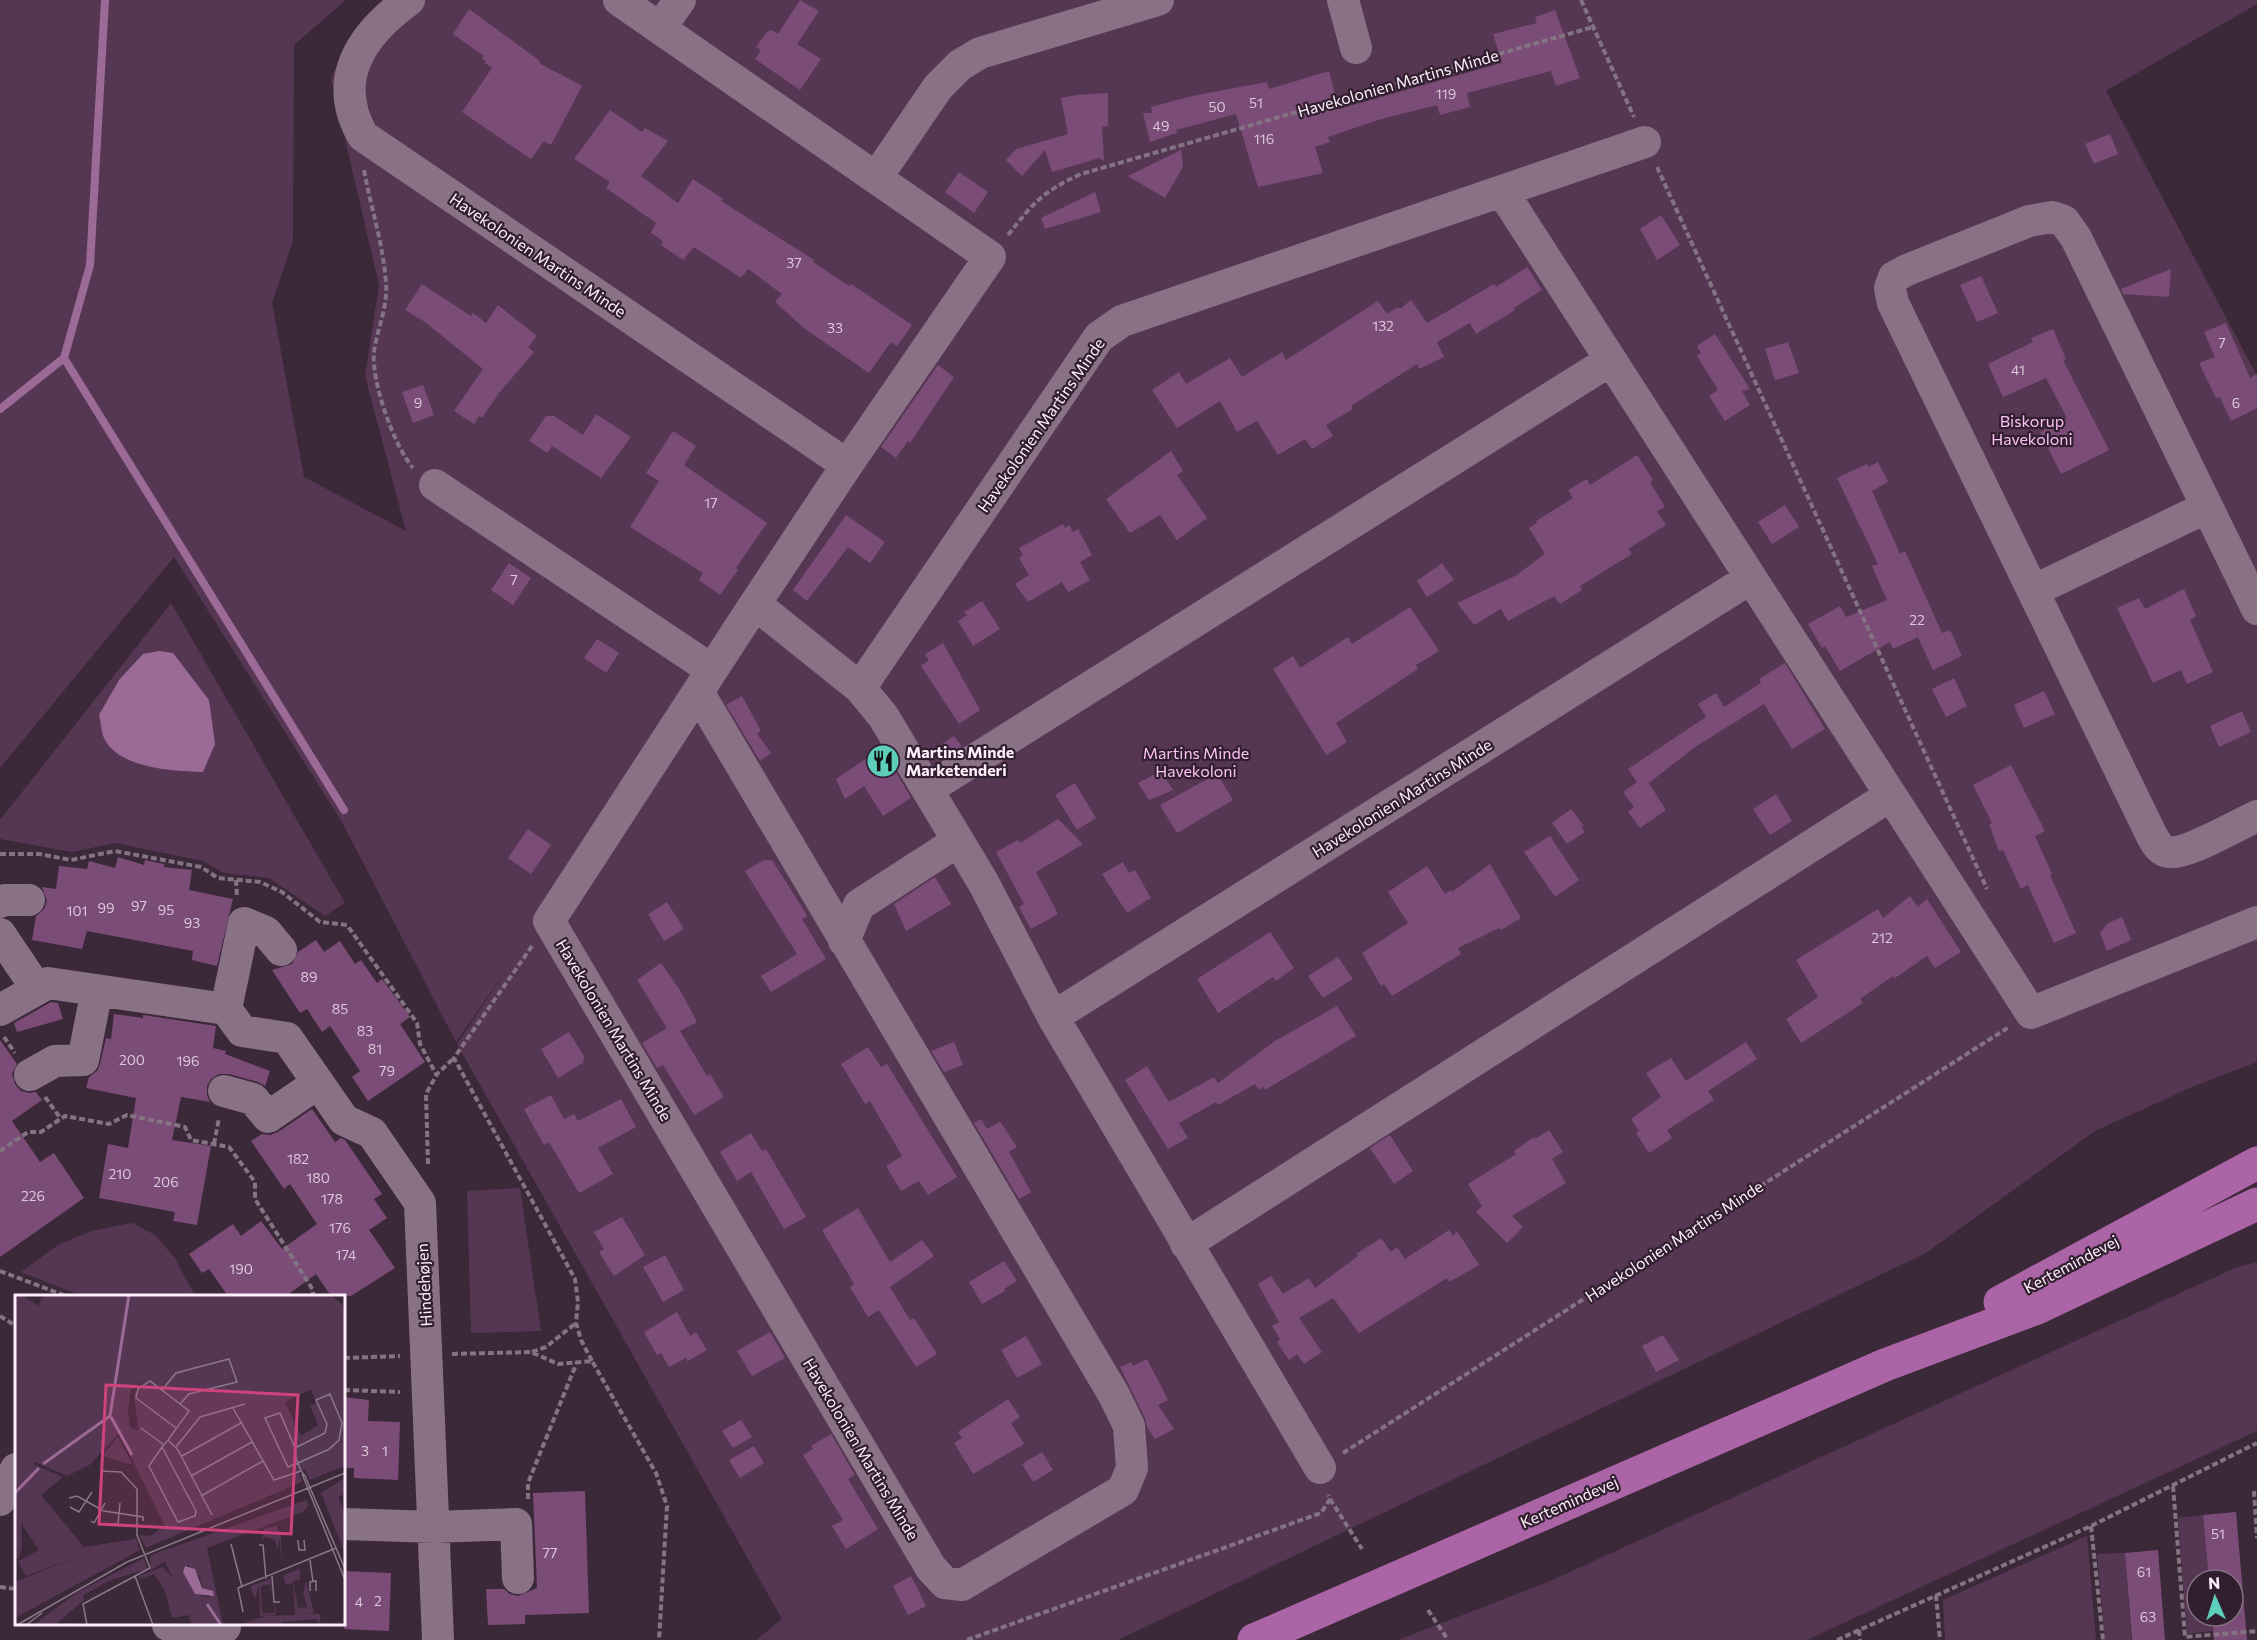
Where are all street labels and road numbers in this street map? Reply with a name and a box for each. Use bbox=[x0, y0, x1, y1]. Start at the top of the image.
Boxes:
street label: Havekolonien Martins Minde bbox=[1295, 45, 1501, 120]
street label: Havekolonien Martins Minde bbox=[447, 188, 630, 321]
street label: Havekolonien Martins Minde bbox=[973, 334, 1108, 516]
street label: Havekolonien Martins Minde bbox=[1308, 734, 1495, 861]
street label: Havekolonien Martins Minde bbox=[553, 936, 676, 1124]
street label: Havekolonien Martins Minde bbox=[1581, 1176, 1766, 1305]
street label: Kertemindevej bbox=[2020, 1231, 2122, 1297]
street label: Hindehøjen bbox=[412, 1243, 435, 1327]
street label: Havekolonien Martins Minde bbox=[800, 1355, 923, 1543]
street label: Kertemindevej bbox=[1517, 1472, 1621, 1532]

